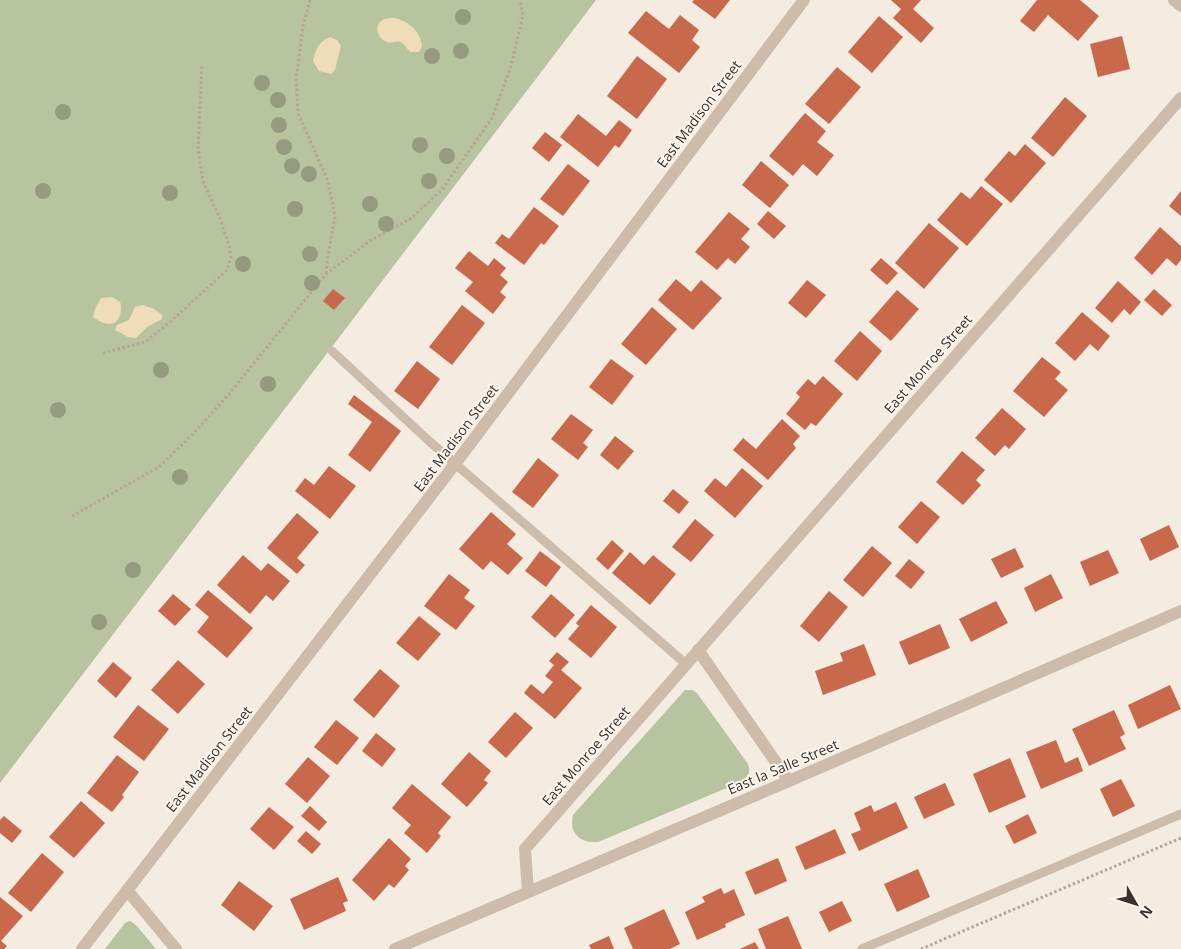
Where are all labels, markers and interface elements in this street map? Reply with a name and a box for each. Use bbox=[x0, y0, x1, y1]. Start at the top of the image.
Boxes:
street label: East Madison Street bbox=[652, 56, 745, 171]
street label: East Monroe Street bbox=[879, 310, 976, 417]
street label: East Madison Street bbox=[409, 380, 502, 495]
street label: East Madison Street bbox=[161, 702, 256, 816]
street label: East Monroe Street bbox=[537, 702, 634, 809]
street label: East la Salle Street bbox=[724, 735, 841, 799]
north arrow bbox=[1111, 879, 1161, 929]
text: N bbox=[1136, 902, 1157, 923]

